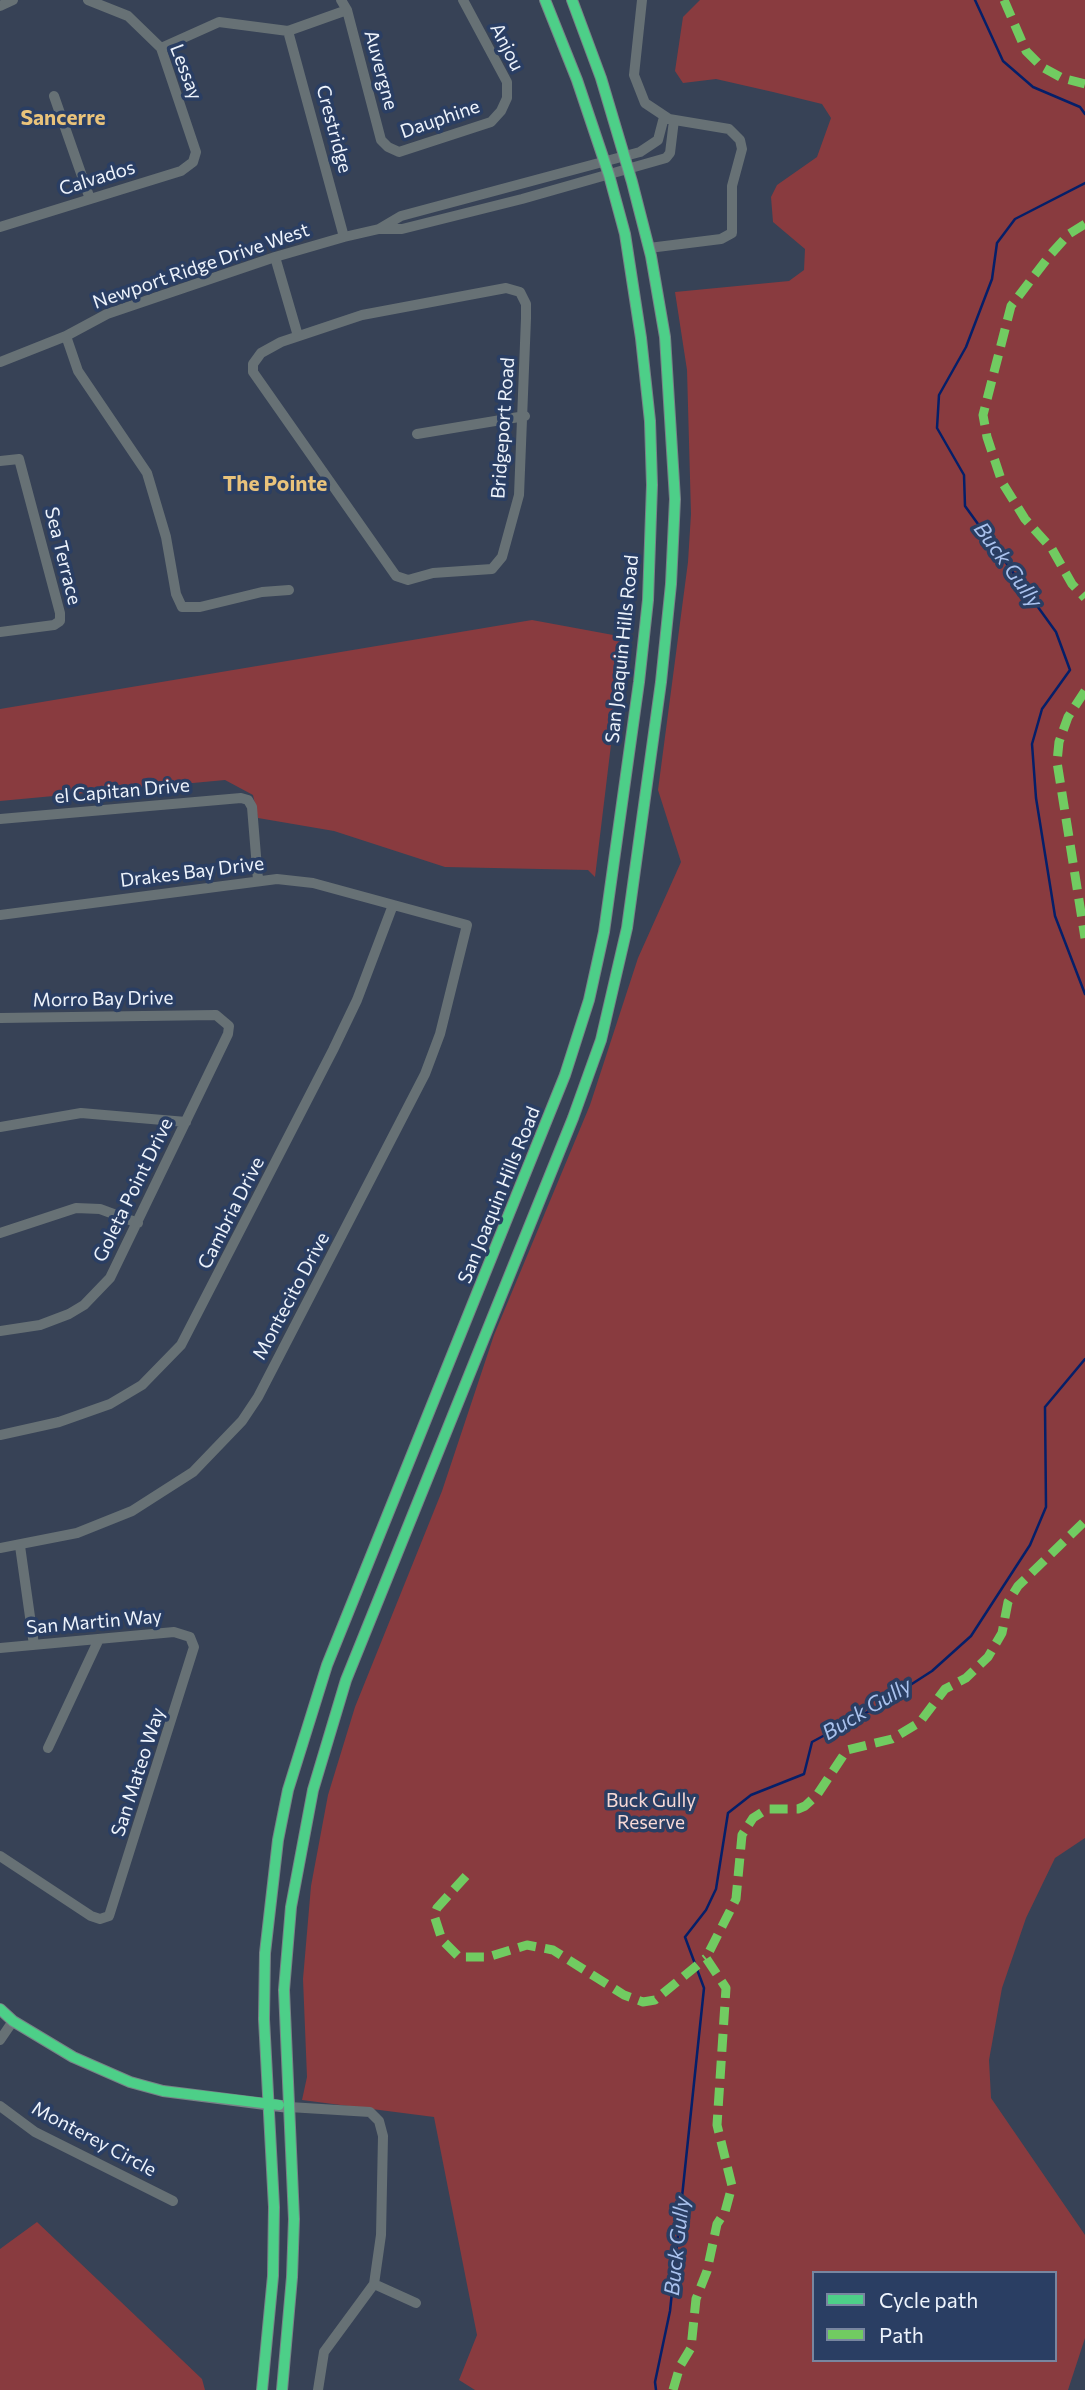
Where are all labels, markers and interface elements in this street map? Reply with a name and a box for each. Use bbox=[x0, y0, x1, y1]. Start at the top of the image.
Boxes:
street label: Anjou bbox=[485, 19, 529, 75]
street label: Auvergne bbox=[359, 28, 403, 112]
street label: Lessay bbox=[165, 41, 207, 103]
street label: Crestridge bbox=[311, 82, 357, 176]
street label: Dauphine bbox=[397, 95, 483, 143]
district label: Sancerre bbox=[20, 105, 106, 131]
street label: Calvados bbox=[56, 156, 138, 200]
street label: Newport Ridge Drive West bbox=[90, 218, 312, 314]
street label: Bridgeport Road bbox=[487, 356, 519, 500]
district label: The Pointe bbox=[223, 471, 327, 497]
street label: Sea Terrace bbox=[40, 505, 86, 607]
water label: Buck Gully bbox=[968, 517, 1048, 613]
street label: San Joaquin Hills Road bbox=[601, 554, 643, 744]
street label: el Capitan Drive bbox=[53, 774, 191, 808]
street label: Drakes Bay Drive bbox=[119, 852, 265, 892]
street label: Morro Bay Drive bbox=[32, 986, 174, 1012]
street label: San Joaquin Hills Road bbox=[453, 1103, 545, 1287]
street label: Goleta Point Drive bbox=[88, 1114, 178, 1266]
street label: Cambria Drive bbox=[193, 1153, 269, 1273]
street label: Montecito Drive bbox=[248, 1228, 334, 1364]
street label: San Martin Way bbox=[25, 1605, 163, 1639]
water label: Buck Gully bbox=[818, 1673, 916, 1745]
street label: San Mateo Way bbox=[106, 1705, 170, 1839]
park label: Buck Gully Reserve bbox=[606, 1790, 696, 1834]
street label: Monterey Circle bbox=[28, 2097, 160, 2181]
water label: Buck Gully bbox=[659, 2195, 695, 2297]
legend bbox=[812, 2271, 1057, 2362]
text: Cycle path bbox=[879, 2287, 978, 2312]
text: Path bbox=[879, 2322, 924, 2347]

